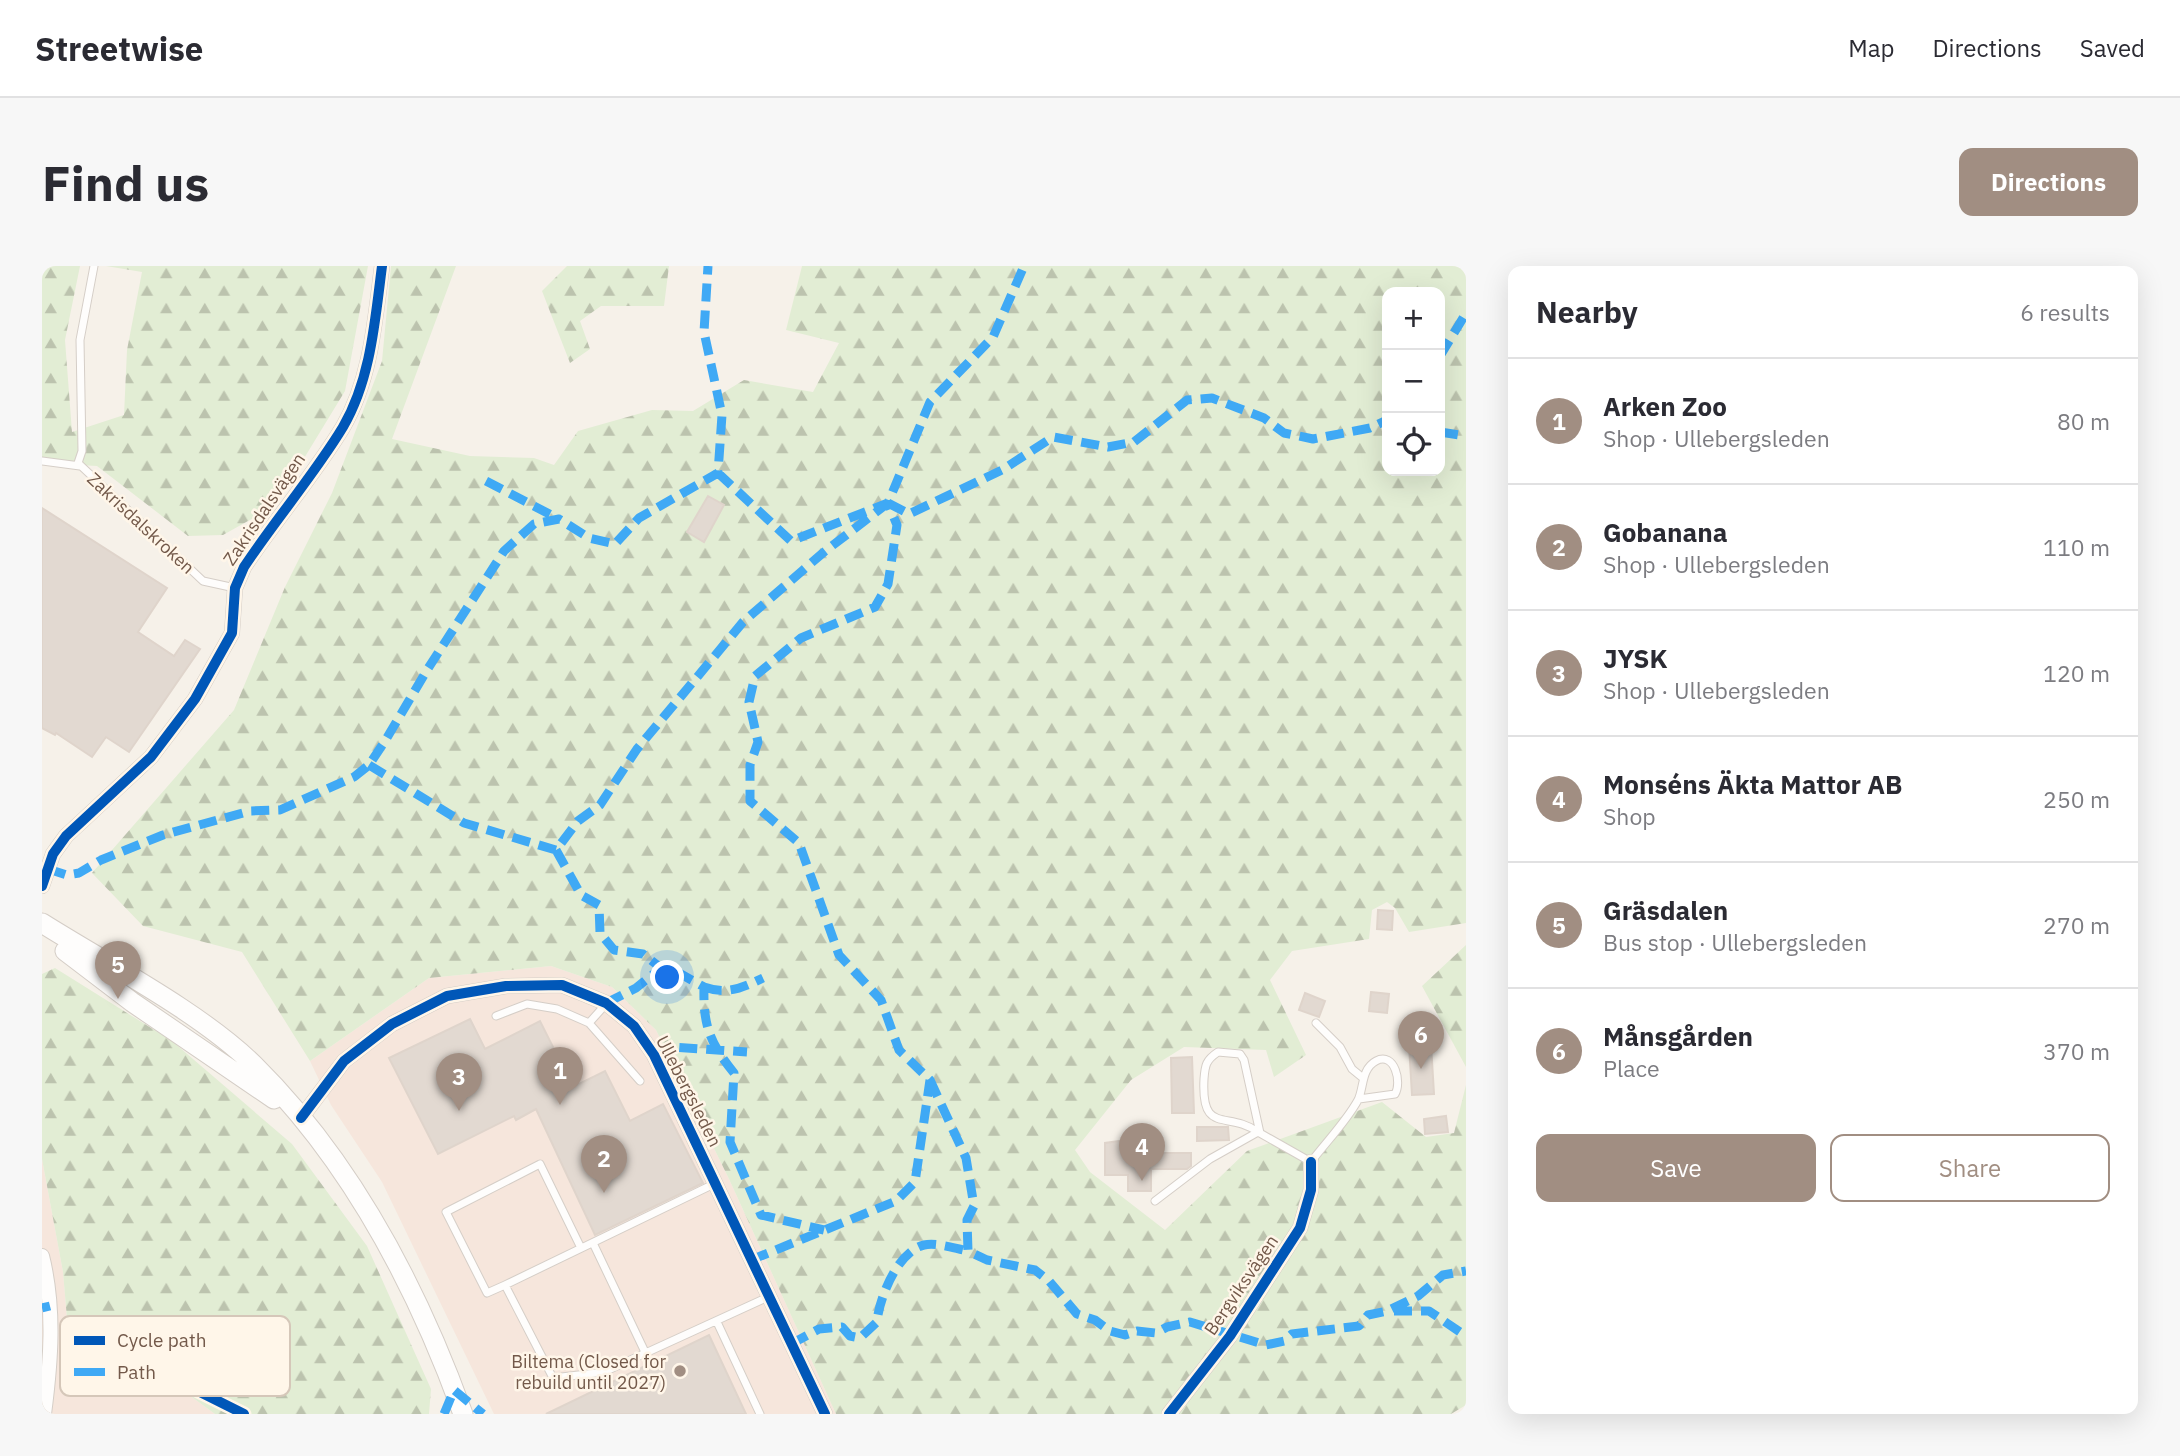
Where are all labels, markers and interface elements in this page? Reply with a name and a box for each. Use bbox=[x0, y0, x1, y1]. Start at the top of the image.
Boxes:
text: Streetwise bbox=[35, 27, 203, 70]
text: Map bbox=[1848, 32, 1894, 64]
text: Directions bbox=[1932, 32, 2042, 64]
text: Saved bbox=[2080, 32, 2145, 64]
button: Directions bbox=[1959, 148, 2138, 216]
text: Find us bbox=[42, 151, 209, 214]
map controls bbox=[1382, 287, 1445, 476]
button: + bbox=[1382, 287, 1445, 350]
text: Nearby bbox=[1536, 292, 1638, 331]
text: 6 results bbox=[2020, 297, 2110, 327]
button: − bbox=[1382, 350, 1445, 413]
text: Arken Zoo bbox=[1603, 389, 1727, 423]
text: 1 bbox=[1552, 406, 1566, 436]
text: 80 m bbox=[2057, 406, 2110, 436]
button: locate bbox=[1382, 413, 1445, 476]
text: Shop · Ullebergsleden bbox=[1603, 423, 1830, 453]
street label: Zakrisdalsvägen bbox=[218, 448, 310, 570]
street label: Zakrisdalskroken bbox=[83, 467, 199, 579]
text: Gobanana bbox=[1603, 515, 1728, 549]
text: 2 bbox=[1552, 532, 1566, 562]
text: 110 m bbox=[2043, 532, 2110, 562]
text: Shop · Ullebergsleden bbox=[1603, 549, 1830, 579]
text: JYSK bbox=[1603, 641, 1668, 675]
text: 3 bbox=[1552, 658, 1566, 688]
text: 120 m bbox=[2043, 658, 2110, 688]
text: Shop · Ullebergsleden bbox=[1603, 675, 1830, 705]
text: Monséns Äkta Mattor AB bbox=[1603, 767, 1902, 801]
text: 4 bbox=[1552, 784, 1566, 814]
text: 250 m bbox=[2043, 784, 2110, 814]
text: Shop bbox=[1603, 801, 1656, 831]
text: Gräsdalen bbox=[1603, 893, 1728, 927]
text: 5 bbox=[1552, 910, 1566, 940]
text: 270 m bbox=[2043, 910, 2110, 940]
text: Bus stop · Ullebergsleden bbox=[1603, 927, 1867, 957]
pin: 5 bbox=[95, 941, 141, 999]
your location bbox=[650, 960, 684, 994]
pin: 6 bbox=[1398, 1011, 1444, 1069]
text: Månsgården bbox=[1603, 1019, 1753, 1053]
street label: Ullebergsleden bbox=[651, 1031, 727, 1151]
text: 6 bbox=[1552, 1036, 1566, 1066]
text: 370 m bbox=[2043, 1036, 2110, 1066]
pin: 1 bbox=[537, 1047, 583, 1105]
pin: 3 bbox=[436, 1053, 482, 1111]
text: Place bbox=[1603, 1053, 1660, 1083]
pin: 4 bbox=[1119, 1123, 1165, 1181]
button: Save bbox=[1536, 1134, 1816, 1202]
button: Share bbox=[1830, 1134, 2110, 1202]
pin: 2 bbox=[581, 1135, 627, 1193]
street label: Bergviksvägen bbox=[1199, 1230, 1283, 1340]
legend bbox=[60, 1316, 290, 1396]
text: Cycle path bbox=[117, 1328, 206, 1352]
place label: Biltema (Closed for rebuild until 2027) bbox=[511, 1350, 666, 1394]
text: Path bbox=[117, 1360, 156, 1384]
marker: Biltema (Closed for rebuild until 2027) bbox=[672, 1363, 688, 1379]

